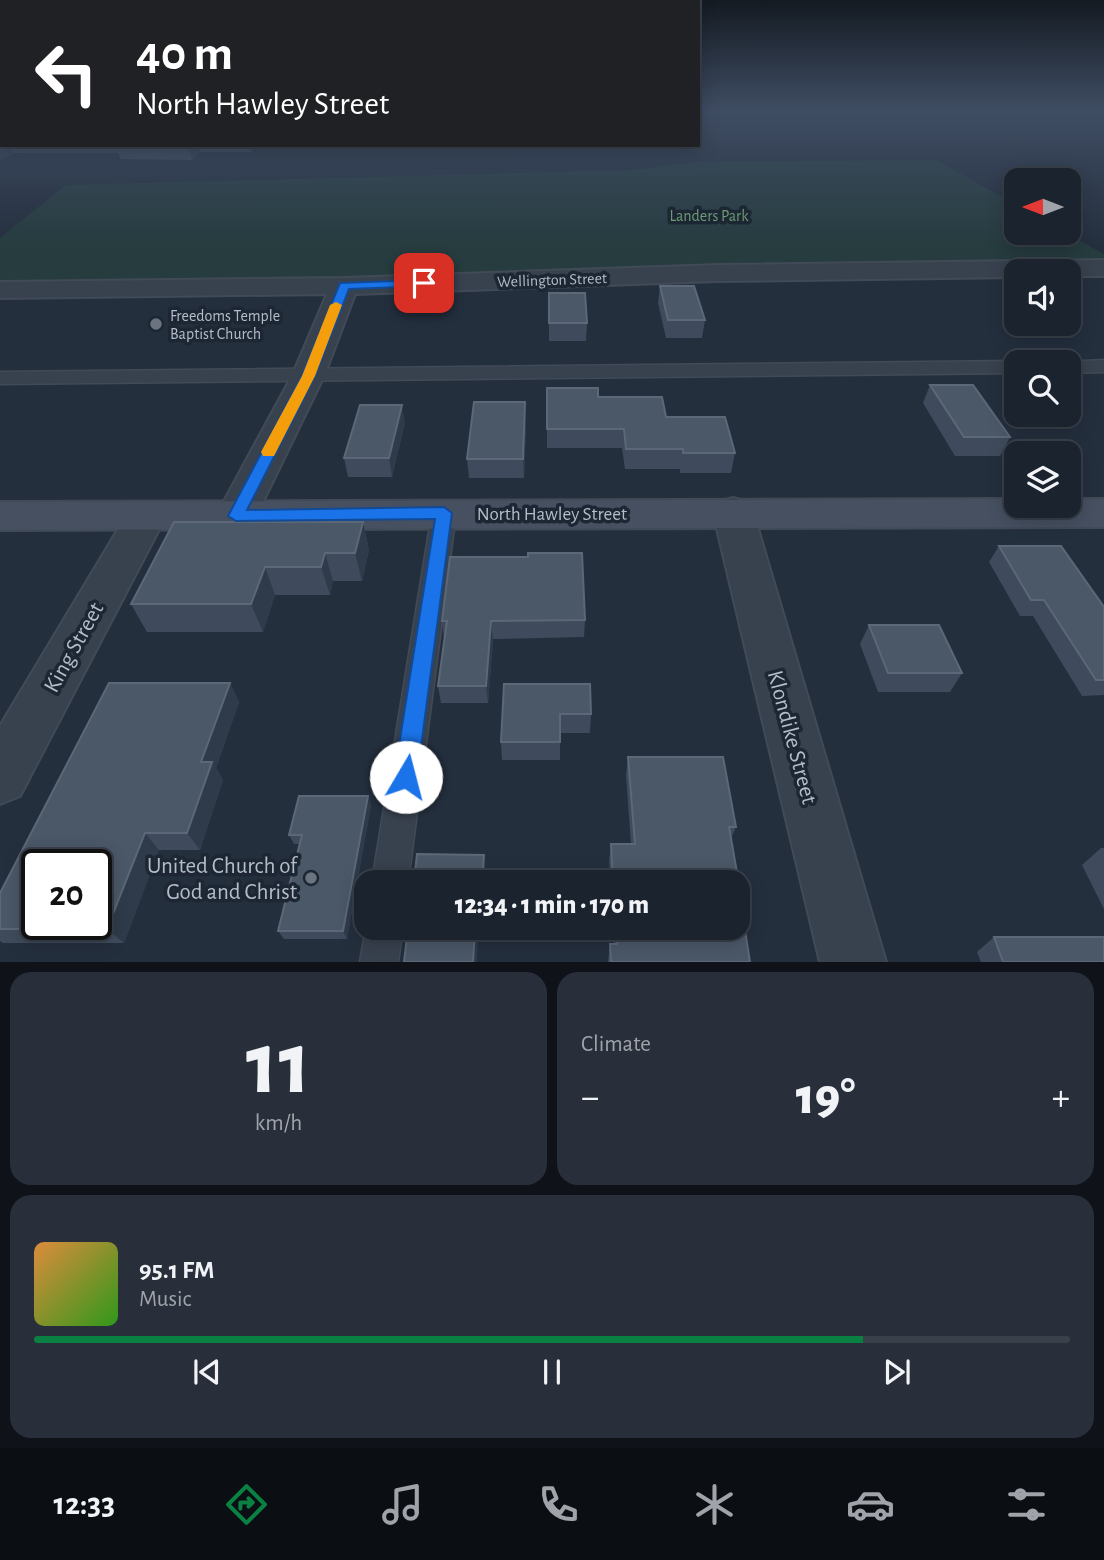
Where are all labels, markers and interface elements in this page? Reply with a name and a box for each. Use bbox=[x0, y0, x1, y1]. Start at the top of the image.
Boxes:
icon: left bbox=[21, 28, 112, 119]
text: 40 m bbox=[136, 30, 233, 79]
text: North Hawley Street bbox=[136, 88, 389, 120]
north arrow bbox=[1004, 168, 1082, 245]
map controls bbox=[1004, 168, 1081, 518]
park label: Landers Park bbox=[669, 208, 749, 224]
pin bbox=[394, 253, 454, 313]
button: sound bbox=[1004, 259, 1081, 336]
icon: arrive bbox=[405, 264, 443, 302]
street label: Wellington Street bbox=[497, 270, 607, 290]
place label: Freedoms Temple Baptist Church bbox=[170, 308, 280, 342]
marker: Freedoms Temple Baptist Church bbox=[148, 316, 164, 332]
button: search bbox=[1004, 350, 1081, 427]
button: layers bbox=[1004, 441, 1081, 518]
street label: North Hawley Street bbox=[477, 505, 627, 524]
street label: King Street bbox=[40, 598, 109, 697]
street label: Klondike Street bbox=[763, 668, 821, 807]
position arrow bbox=[369, 740, 443, 814]
speed limit sign: 20 bbox=[21, 849, 112, 940]
place label: United Church of God and Christ bbox=[147, 855, 299, 904]
marker: United Church of God and Christ bbox=[303, 870, 319, 886]
text: 12:34 · 1 min · 170 m bbox=[455, 892, 649, 918]
text: 11 bbox=[246, 1019, 311, 1110]
text: Climate bbox=[581, 1033, 651, 1056]
text: 19° bbox=[796, 1071, 855, 1123]
text: − bbox=[581, 1079, 599, 1117]
text: + bbox=[1052, 1079, 1070, 1117]
text: km/h bbox=[255, 1112, 302, 1135]
text: 95.1 FM bbox=[139, 1257, 214, 1283]
text: Music bbox=[139, 1288, 191, 1311]
icon: previous bbox=[188, 1353, 226, 1391]
icon: pause bbox=[533, 1353, 571, 1391]
icon: next bbox=[878, 1353, 916, 1391]
icon: directions bbox=[222, 1480, 271, 1529]
icon: music bbox=[378, 1480, 427, 1529]
icon: phone bbox=[534, 1480, 583, 1529]
icon: climate bbox=[690, 1480, 739, 1529]
icon: car bbox=[846, 1480, 895, 1529]
icon: filters bbox=[1002, 1480, 1051, 1529]
text: 12:33 bbox=[53, 1488, 115, 1520]

